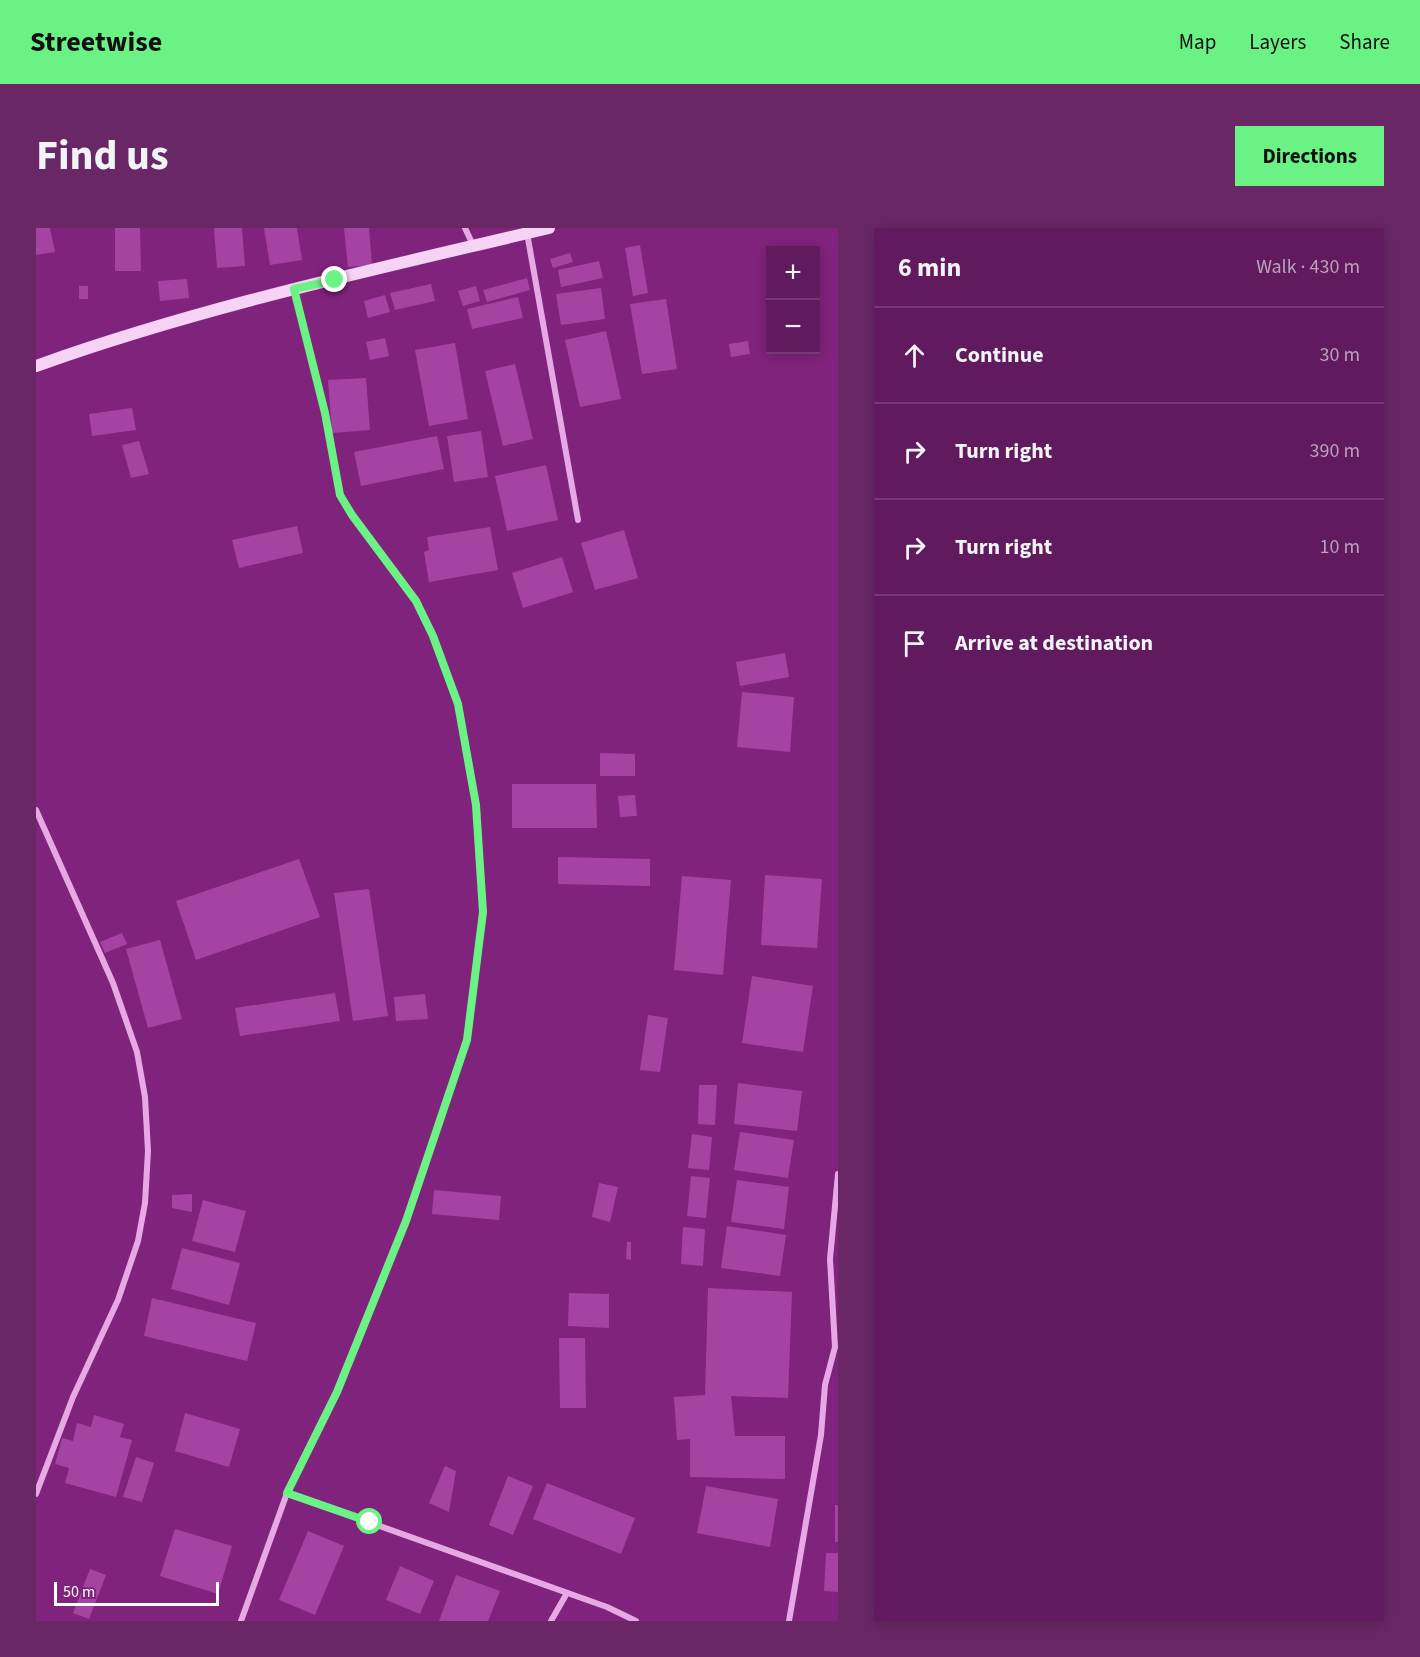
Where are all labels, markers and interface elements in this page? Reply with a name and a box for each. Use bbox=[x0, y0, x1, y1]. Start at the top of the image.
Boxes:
text: Streetwise bbox=[30, 22, 162, 62]
text: Map bbox=[1179, 27, 1216, 57]
text: Layers bbox=[1249, 27, 1306, 57]
text: Share bbox=[1339, 27, 1390, 57]
text: Find us bbox=[36, 126, 169, 186]
button: Directions bbox=[1235, 126, 1384, 186]
map controls bbox=[766, 246, 820, 354]
button: + bbox=[766, 246, 820, 300]
text: 6 min bbox=[898, 249, 961, 286]
text: Walk · 430 m bbox=[1256, 253, 1360, 281]
route end bbox=[321, 266, 347, 292]
button: − bbox=[766, 300, 820, 354]
icon: ahead bbox=[898, 339, 931, 372]
text: Continue bbox=[955, 339, 1044, 371]
text: 30 m bbox=[1320, 341, 1360, 369]
icon: right bbox=[898, 435, 931, 468]
text: Turn right bbox=[955, 435, 1052, 467]
text: 390 m bbox=[1310, 437, 1360, 465]
icon: right bbox=[898, 531, 931, 564]
text: Turn right bbox=[955, 531, 1052, 563]
text: 10 m bbox=[1320, 533, 1360, 561]
icon: arrive bbox=[898, 627, 931, 660]
text: Arrive at destination bbox=[955, 627, 1153, 659]
route start bbox=[356, 1508, 382, 1534]
scale bar bbox=[54, 1579, 219, 1606]
text: 50 m bbox=[63, 1581, 95, 1603]

